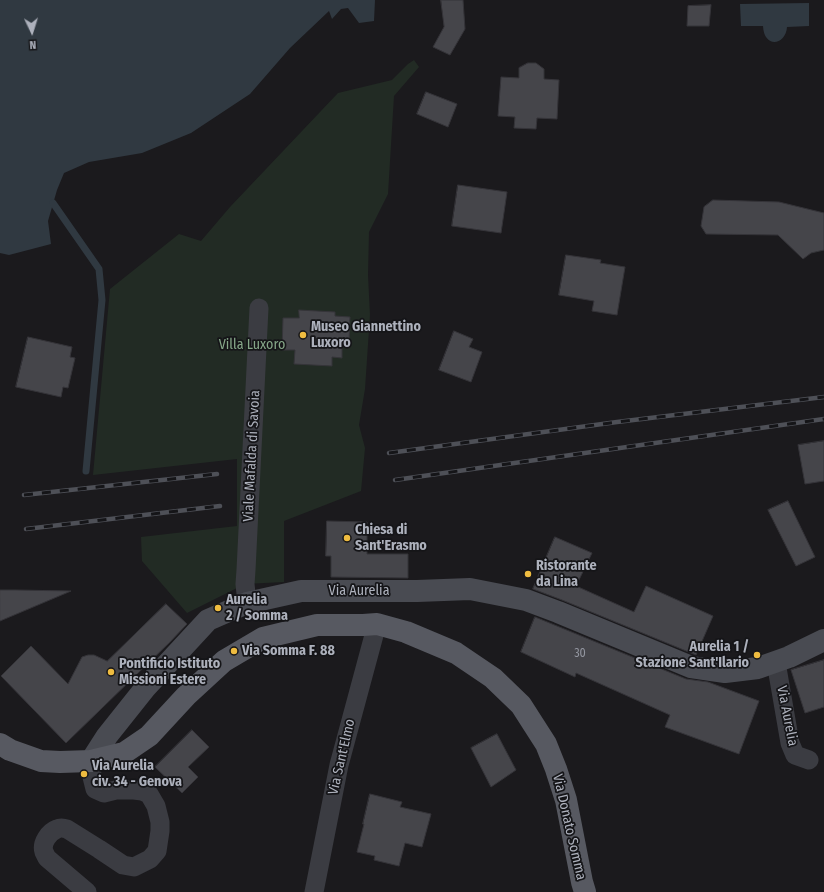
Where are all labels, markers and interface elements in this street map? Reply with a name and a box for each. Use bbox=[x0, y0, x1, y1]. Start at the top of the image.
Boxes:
north arrow bbox=[12, 12, 52, 52]
text: N bbox=[29, 38, 37, 51]
place label: Museo Giannettino Luxoro bbox=[311, 319, 421, 352]
marker: Museo Giannettino Luxoro bbox=[298, 330, 308, 340]
park label: Villa Luxoro bbox=[219, 337, 285, 353]
street label: Viale Mafalda di Savoia bbox=[240, 390, 264, 522]
place label: Chiesa di Sant'Erasmo bbox=[355, 522, 427, 554]
marker: Chiesa di Sant'Erasmo bbox=[342, 533, 352, 543]
place label: Ristorante da Lina bbox=[536, 558, 597, 590]
marker: Ristorante da Lina bbox=[523, 569, 533, 579]
street label: Via Aurelia bbox=[329, 583, 389, 599]
place label: Aurelia 2 / Somma bbox=[226, 592, 288, 624]
marker: Aurelia 2 / Somma bbox=[213, 603, 223, 613]
place label: Aurelia 1 / Stazione Sant'Ilario bbox=[636, 639, 749, 672]
place label: Via Somma F. 88 bbox=[242, 643, 335, 659]
marker: Via Somma F. 88 bbox=[229, 646, 239, 656]
house number: 30 bbox=[574, 647, 586, 661]
marker: Aurelia 1 / Stazione Sant'Ilario bbox=[752, 650, 762, 660]
place label: Pontificio Istituto Missioni Estere bbox=[119, 656, 220, 688]
marker: Pontificio Istituto Missioni Estere bbox=[106, 667, 116, 677]
street label: Via Aurelia bbox=[773, 684, 801, 748]
street label: Via Sant'Elmo bbox=[325, 717, 359, 797]
place label: Via Aurelia civ. 34 - Genova bbox=[92, 758, 182, 790]
marker: Via Aurelia civ. 34 - Genova bbox=[79, 769, 89, 779]
street label: Via Donato Somma bbox=[549, 772, 589, 882]

